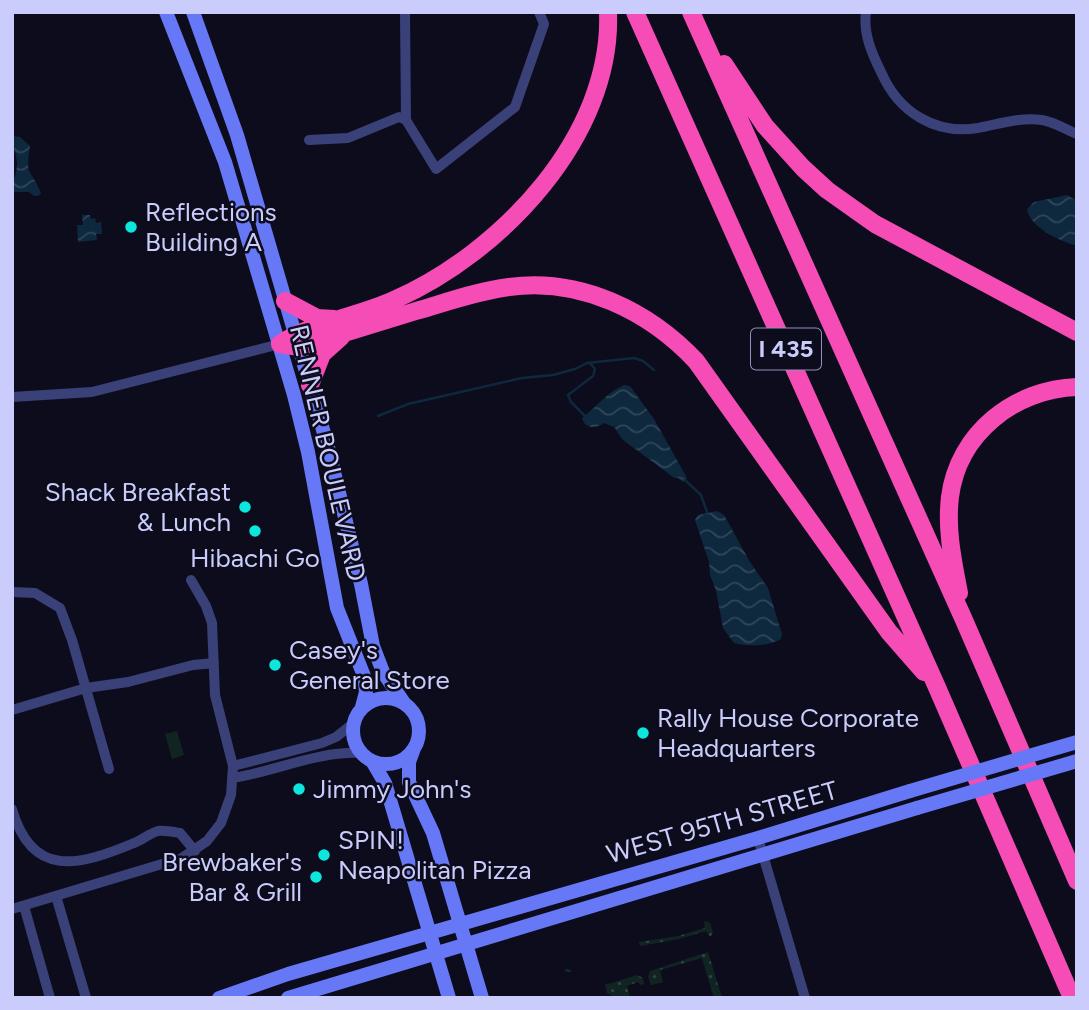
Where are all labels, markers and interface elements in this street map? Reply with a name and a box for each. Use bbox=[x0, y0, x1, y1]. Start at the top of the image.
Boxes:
place label: Reflections Building A bbox=[145, 196, 277, 258]
marker: Reflections Building A bbox=[123, 219, 139, 235]
street label: RENNER BOULEVARD bbox=[283, 322, 373, 584]
road number: I 435 bbox=[751, 328, 821, 370]
place label: Shack Breakfast & Lunch bbox=[45, 476, 231, 538]
marker: Shack Breakfast & Lunch bbox=[237, 499, 253, 515]
marker: Hibachi Go bbox=[247, 523, 263, 539]
place label: Hibachi Go bbox=[190, 542, 320, 574]
place label: Casey's General Store bbox=[289, 634, 450, 696]
marker: Casey's General Store bbox=[267, 657, 283, 673]
place label: Rally House Corporate Headquarters bbox=[657, 702, 919, 764]
marker: Rally House Corporate Headquarters bbox=[635, 725, 651, 741]
place label: Jimmy John's bbox=[313, 773, 471, 805]
street label: WEST 95TH STREET bbox=[603, 774, 842, 870]
marker: Jimmy John's bbox=[291, 781, 307, 797]
place label: SPIN! Neapolitan Pizza bbox=[338, 824, 532, 886]
place label: Brewbaker's Bar & Grill bbox=[162, 846, 302, 908]
marker: SPIN! Neapolitan Pizza bbox=[316, 847, 332, 863]
marker: Brewbaker's Bar & Grill bbox=[308, 869, 324, 885]

